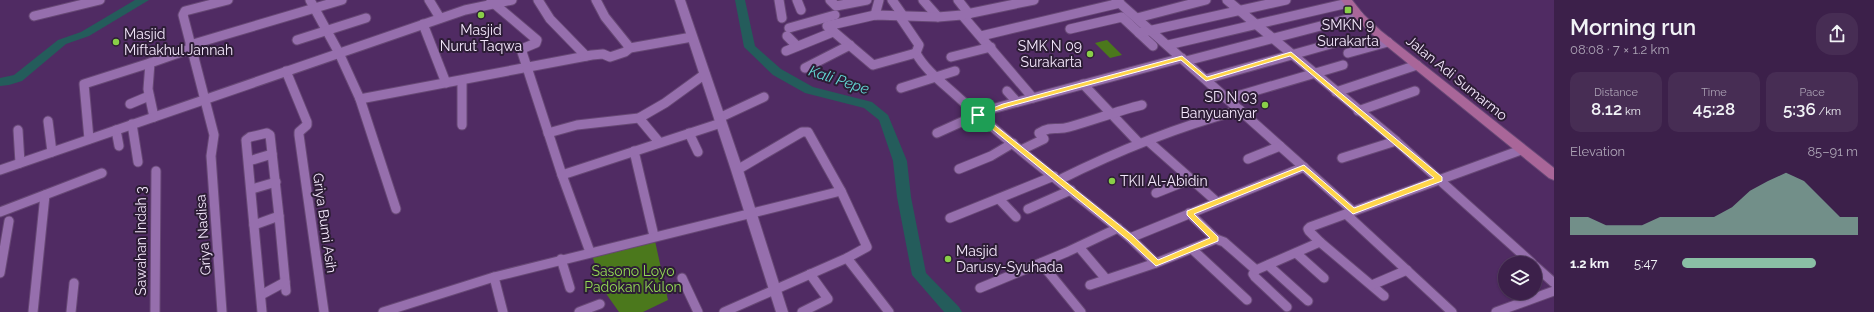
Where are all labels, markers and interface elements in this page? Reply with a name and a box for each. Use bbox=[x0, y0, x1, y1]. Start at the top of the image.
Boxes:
marker: SMKN 9 Surakarta bbox=[1343, 5, 1353, 15]
marker: Masjid Nurut Taqwa bbox=[476, 10, 486, 20]
button: share bbox=[1816, 13, 1858, 55]
text: Morning run bbox=[1570, 14, 1696, 40]
place label: SMKN 9 Surakarta bbox=[1317, 17, 1379, 49]
place label: Masjid Nurut Taqwa bbox=[440, 22, 522, 54]
place label: Masjid Miftakhul Jannah bbox=[124, 26, 233, 58]
street label: Jalan Adi Sumarmo bbox=[1403, 32, 1511, 124]
marker: Masjid Miftakhul Jannah bbox=[111, 37, 121, 47]
place label: SMK N 09 Surakarta bbox=[1018, 38, 1082, 70]
text: 08:08 · 7 × 1.2 km bbox=[1570, 42, 1669, 57]
marker: SMK N 09 Surakarta bbox=[1085, 49, 1095, 59]
water label: Kali Pepe bbox=[807, 62, 871, 98]
text: Distance bbox=[1594, 86, 1638, 99]
text: Time bbox=[1701, 86, 1727, 99]
text: Pace bbox=[1799, 86, 1825, 99]
place label: SD N 03 Banyuanyar bbox=[1181, 89, 1257, 121]
pin bbox=[961, 98, 995, 132]
text: 8.12 bbox=[1591, 99, 1622, 119]
text: 45:28 bbox=[1693, 99, 1735, 119]
text: 5:36 bbox=[1783, 99, 1816, 119]
marker: SD N 03 Banyuanyar bbox=[1260, 100, 1270, 110]
icon: arrive bbox=[967, 104, 989, 126]
text: km bbox=[1622, 105, 1641, 118]
text: /km bbox=[1816, 105, 1841, 118]
text: Elevation bbox=[1570, 144, 1625, 159]
text: 85–91 m bbox=[1807, 144, 1858, 159]
street label: Griya Bumi Asih bbox=[310, 172, 340, 274]
place label: TKII Al-Abidin bbox=[1120, 173, 1208, 189]
marker: TKII Al-Abidin bbox=[1107, 176, 1117, 186]
street label: Sawahan Indah 3 bbox=[133, 186, 149, 296]
street label: Griya Nadisa bbox=[192, 194, 214, 276]
place label: Masjid Darusy-Syuhada bbox=[956, 243, 1063, 275]
marker: Masjid Darusy-Syuhada bbox=[943, 254, 953, 264]
map controls bbox=[1498, 256, 1542, 300]
button: layers bbox=[1498, 256, 1542, 300]
text: 1.2 km bbox=[1570, 256, 1609, 271]
text: 5:47 bbox=[1634, 256, 1658, 271]
park label: Sasono Loyo Padokan Kulon bbox=[584, 263, 682, 295]

